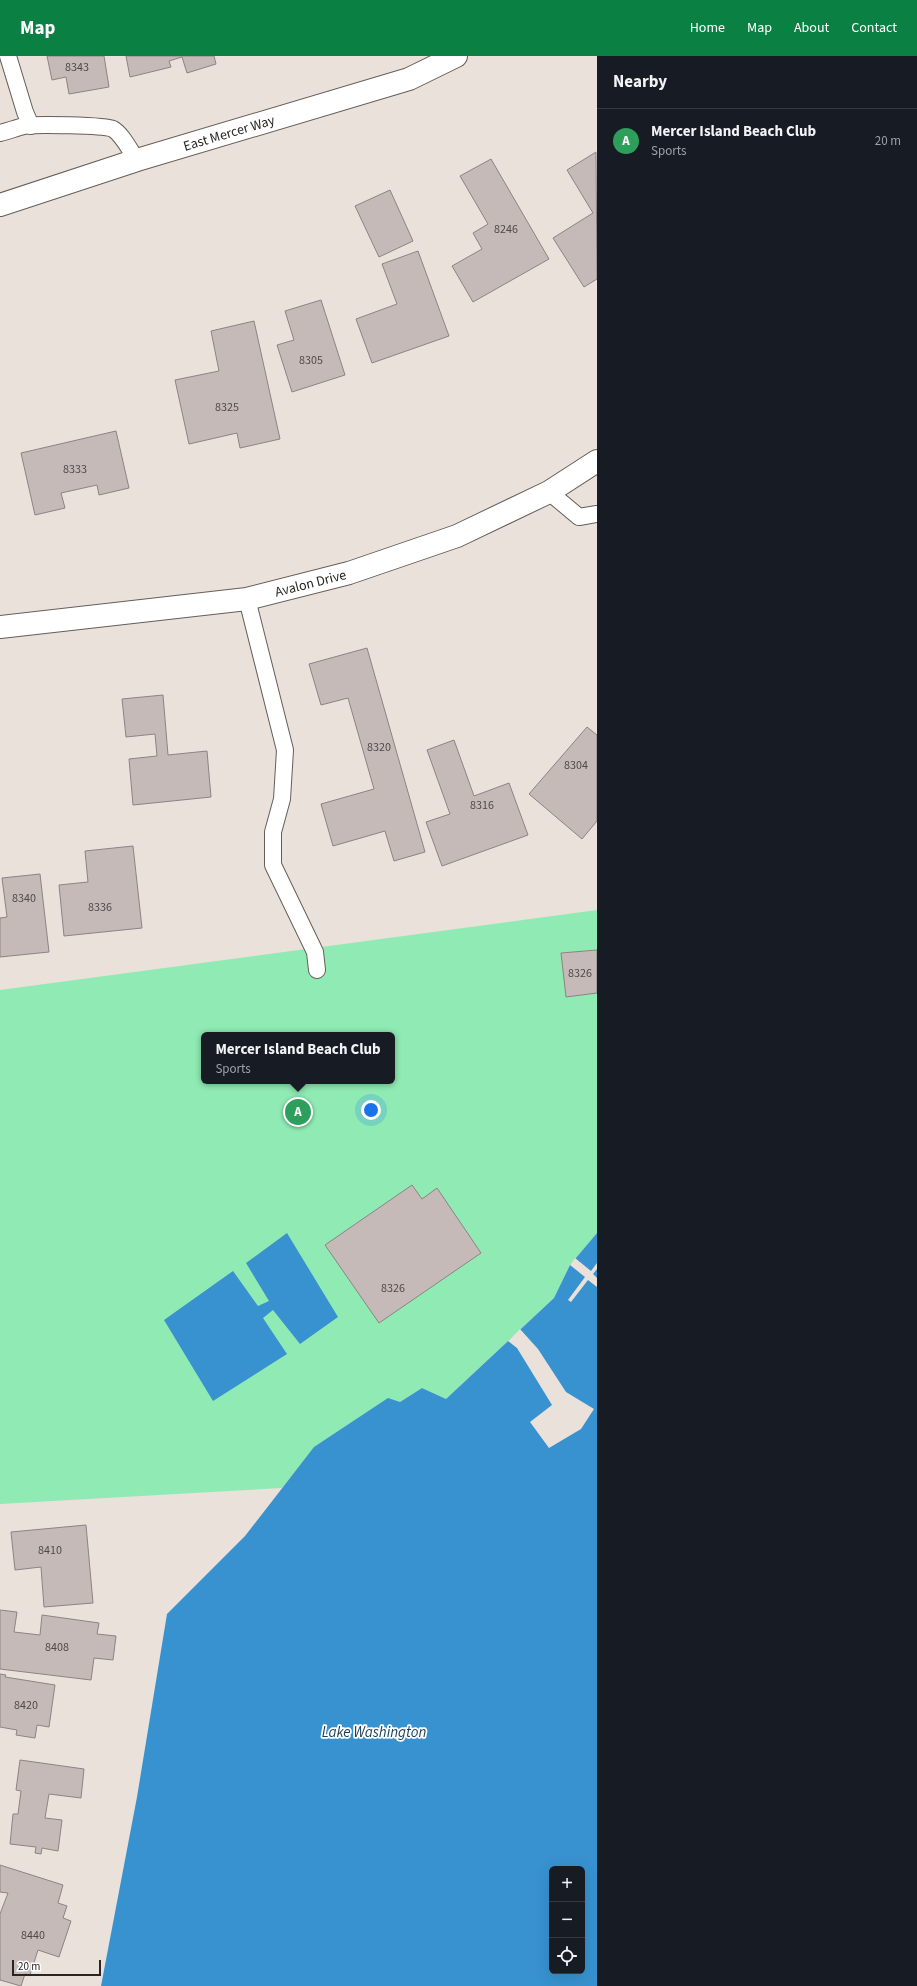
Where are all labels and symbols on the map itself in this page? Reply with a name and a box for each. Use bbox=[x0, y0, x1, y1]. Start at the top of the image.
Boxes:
house number: 8343 bbox=[65, 59, 89, 76]
street label: East Mercer Way bbox=[181, 110, 278, 157]
house number: 8246 bbox=[494, 221, 518, 238]
house number: 8305 bbox=[299, 352, 323, 369]
house number: 8325 bbox=[215, 399, 239, 416]
house number: 8333 bbox=[63, 461, 87, 478]
street label: Avalon Drive bbox=[273, 565, 348, 603]
house number: 8320 bbox=[367, 739, 391, 756]
house number: 8304 bbox=[564, 757, 588, 774]
house number: 8316 bbox=[470, 797, 494, 814]
house number: 8340 bbox=[12, 890, 36, 907]
house number: 8336 bbox=[88, 899, 112, 916]
house number: 8326 bbox=[568, 965, 592, 982]
pin: A bbox=[285, 1097, 311, 1127]
your location bbox=[361, 1100, 381, 1120]
house number: 8326 bbox=[381, 1280, 405, 1297]
house number: 8410 bbox=[38, 1542, 62, 1559]
house number: 8408 bbox=[45, 1639, 69, 1656]
house number: 8420 bbox=[14, 1697, 38, 1714]
water label: Lake Washington bbox=[322, 1722, 426, 1743]
house number: 8440 bbox=[21, 1927, 45, 1944]
scale bar bbox=[12, 1958, 101, 1977]

